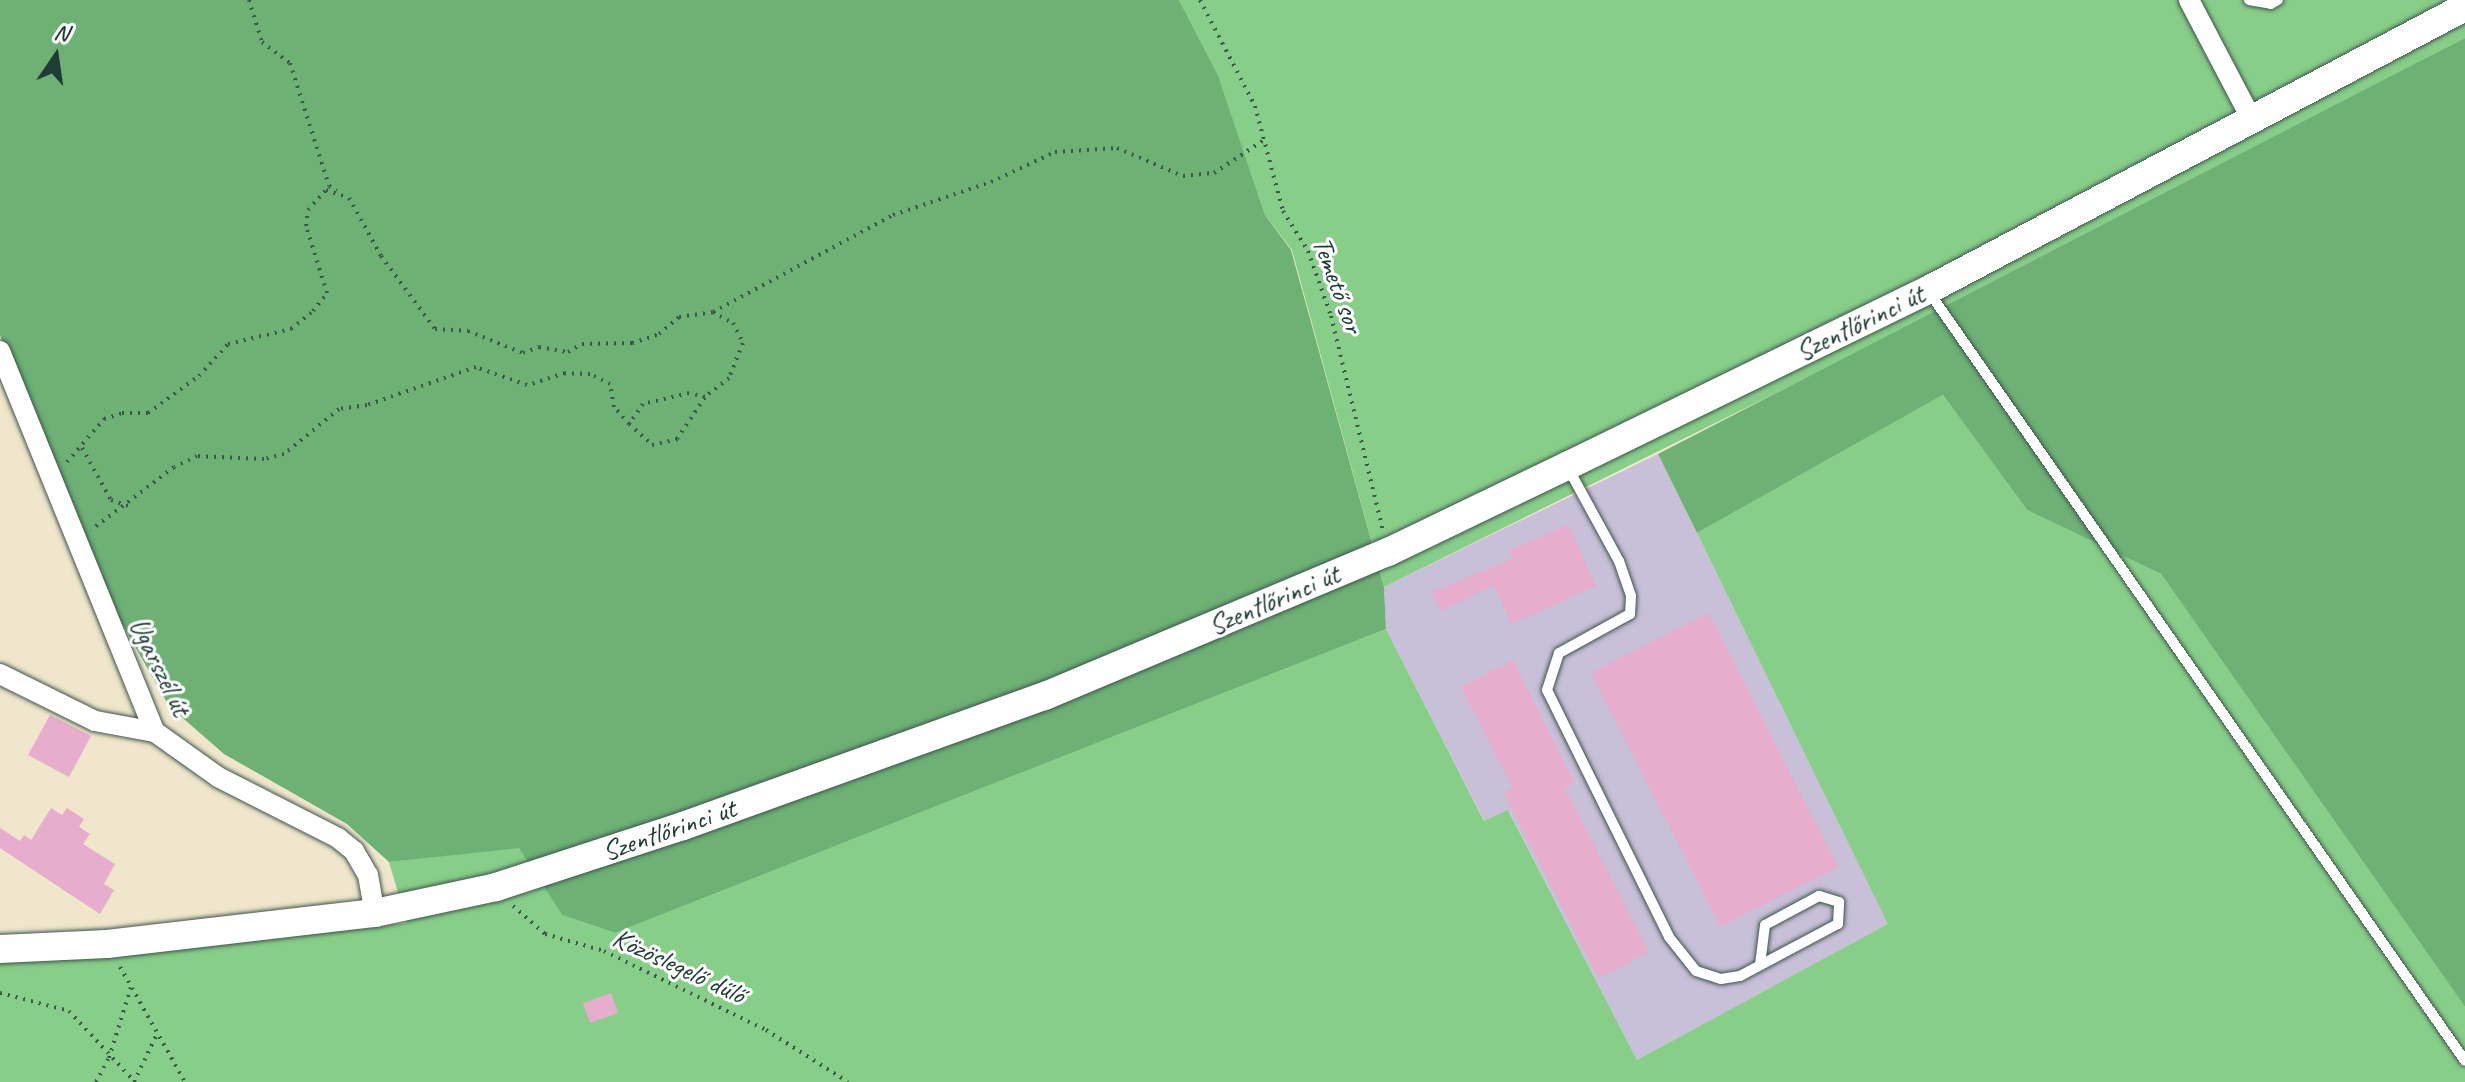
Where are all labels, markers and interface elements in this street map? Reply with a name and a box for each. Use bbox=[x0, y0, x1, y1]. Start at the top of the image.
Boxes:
north arrow bbox=[16, 16, 96, 96]
text: N bbox=[52, 17, 71, 48]
street label: Temető sor bbox=[1305, 232, 1371, 338]
street label: Szentlőrinci út bbox=[1790, 277, 1930, 369]
street label: Szentlőrinci út bbox=[1204, 557, 1344, 643]
street label: Ugarszél út bbox=[122, 613, 198, 721]
street label: Szentlőrinci út bbox=[598, 792, 740, 868]
street label: Közöslegelő dűlő bbox=[607, 921, 751, 1011]

